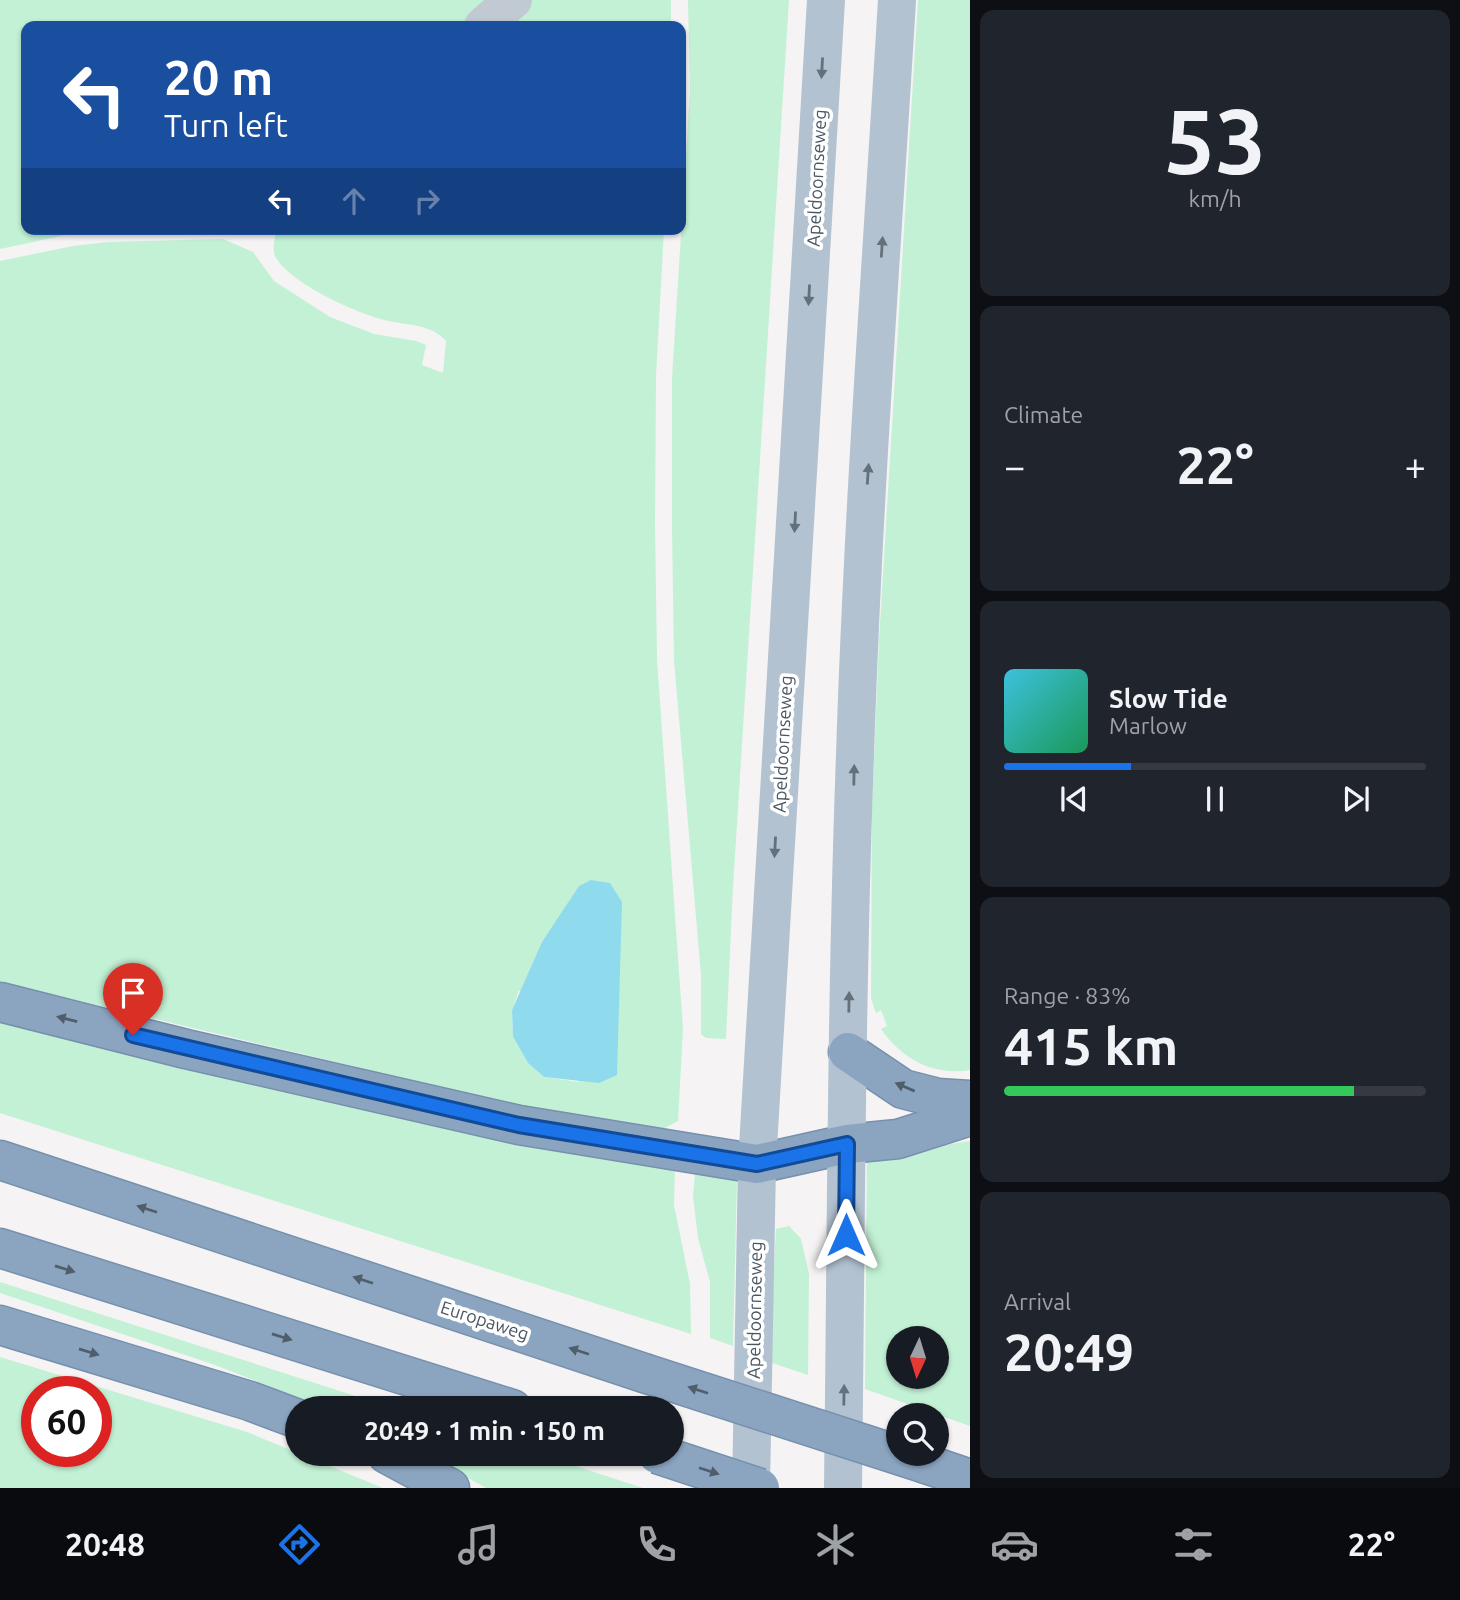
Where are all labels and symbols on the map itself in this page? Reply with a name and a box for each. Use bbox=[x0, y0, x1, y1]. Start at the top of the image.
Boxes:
one-way arrow bbox=[817, 57, 828, 79]
street label: Apeldoornseweg bbox=[802, 109, 830, 247]
one-way arrow bbox=[877, 236, 888, 258]
one-way arrow bbox=[803, 284, 814, 306]
one-way arrow bbox=[863, 463, 874, 485]
one-way arrow bbox=[789, 512, 800, 534]
street label: Apeldoornseweg bbox=[768, 675, 796, 813]
one-way arrow bbox=[848, 764, 860, 786]
one-way arrow bbox=[770, 836, 781, 858]
pin bbox=[103, 963, 163, 1035]
one-way arrow bbox=[843, 991, 855, 1013]
one-way arrow bbox=[56, 1013, 78, 1024]
one-way arrow bbox=[894, 1082, 915, 1093]
position arrow bbox=[809, 1198, 883, 1272]
one-way arrow bbox=[137, 1203, 158, 1214]
street label: Apeldoornseweg bbox=[743, 1241, 765, 1379]
one-way arrow bbox=[55, 1264, 76, 1274]
one-way arrow bbox=[353, 1274, 374, 1285]
street label: Europaweg bbox=[438, 1296, 532, 1344]
north arrow bbox=[886, 1326, 948, 1390]
one-way arrow bbox=[272, 1332, 293, 1342]
one-way arrow bbox=[569, 1346, 590, 1356]
one-way arrow bbox=[78, 1348, 99, 1358]
speed limit sign: 60 bbox=[21, 1376, 112, 1467]
one-way arrow bbox=[687, 1384, 708, 1395]
one-way arrow bbox=[838, 1384, 850, 1406]
one-way arrow bbox=[698, 1466, 719, 1477]

